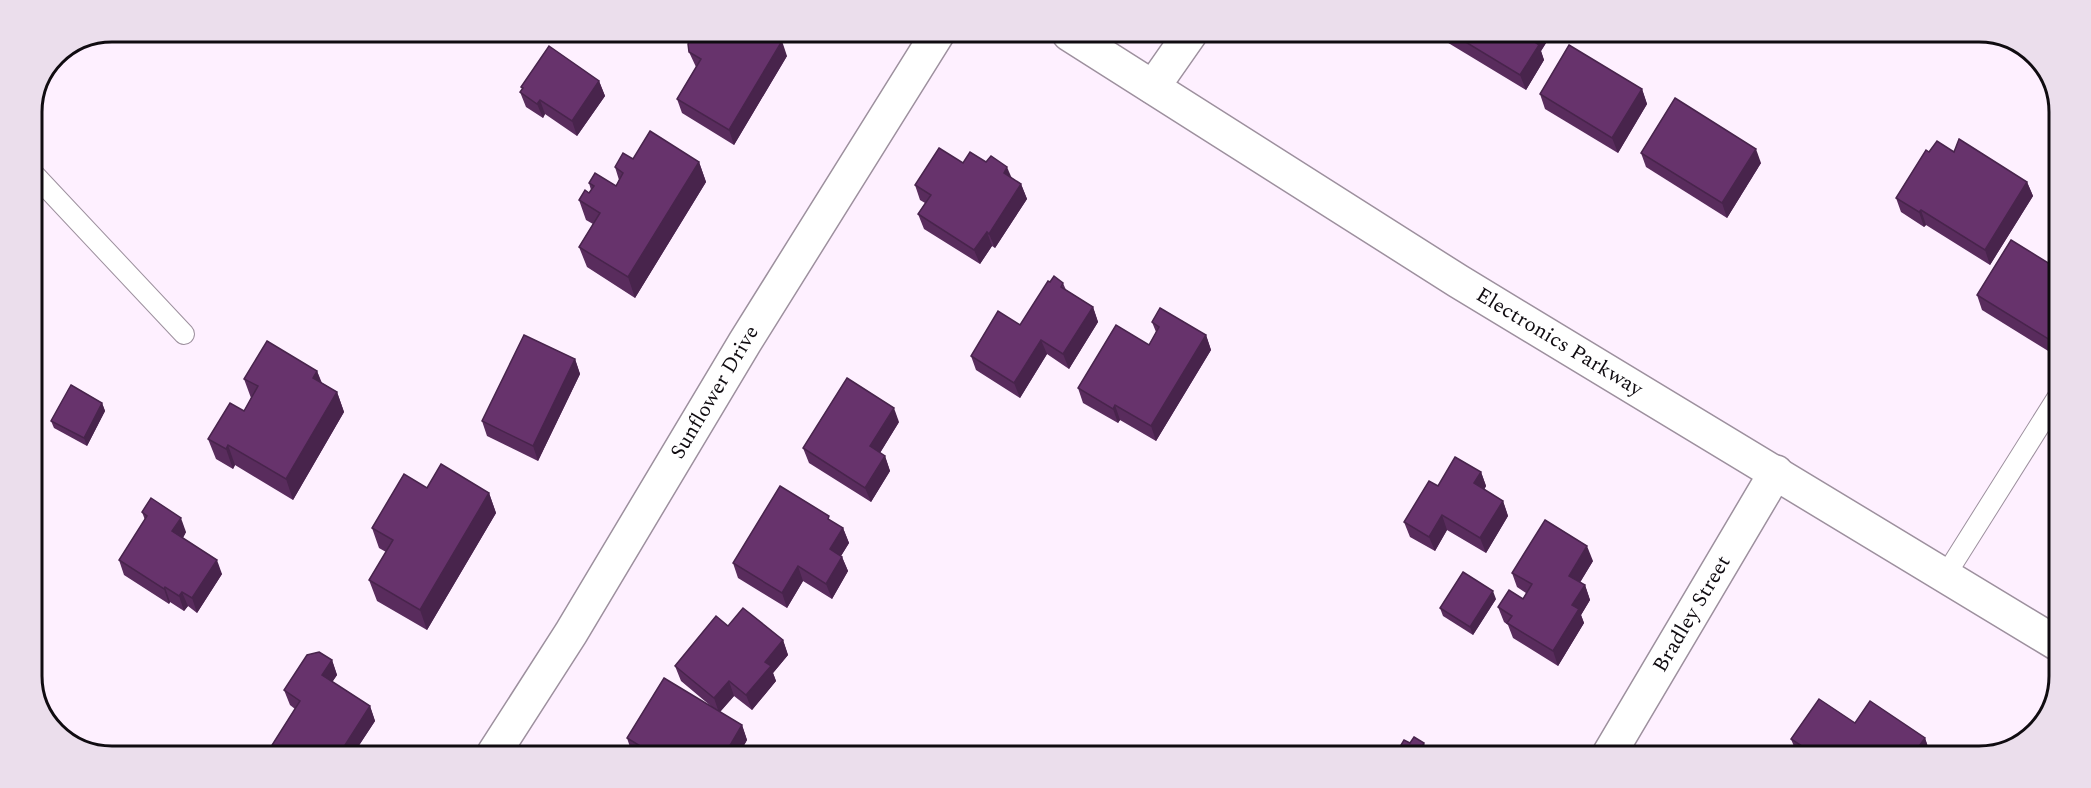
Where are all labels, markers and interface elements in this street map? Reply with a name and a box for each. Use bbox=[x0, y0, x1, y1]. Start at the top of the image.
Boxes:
street label: Electronics Parkway bbox=[1470, 279, 1649, 406]
street label: Sunflower Drive bbox=[662, 319, 767, 465]
street label: Bradley Street bbox=[1645, 549, 1739, 679]

